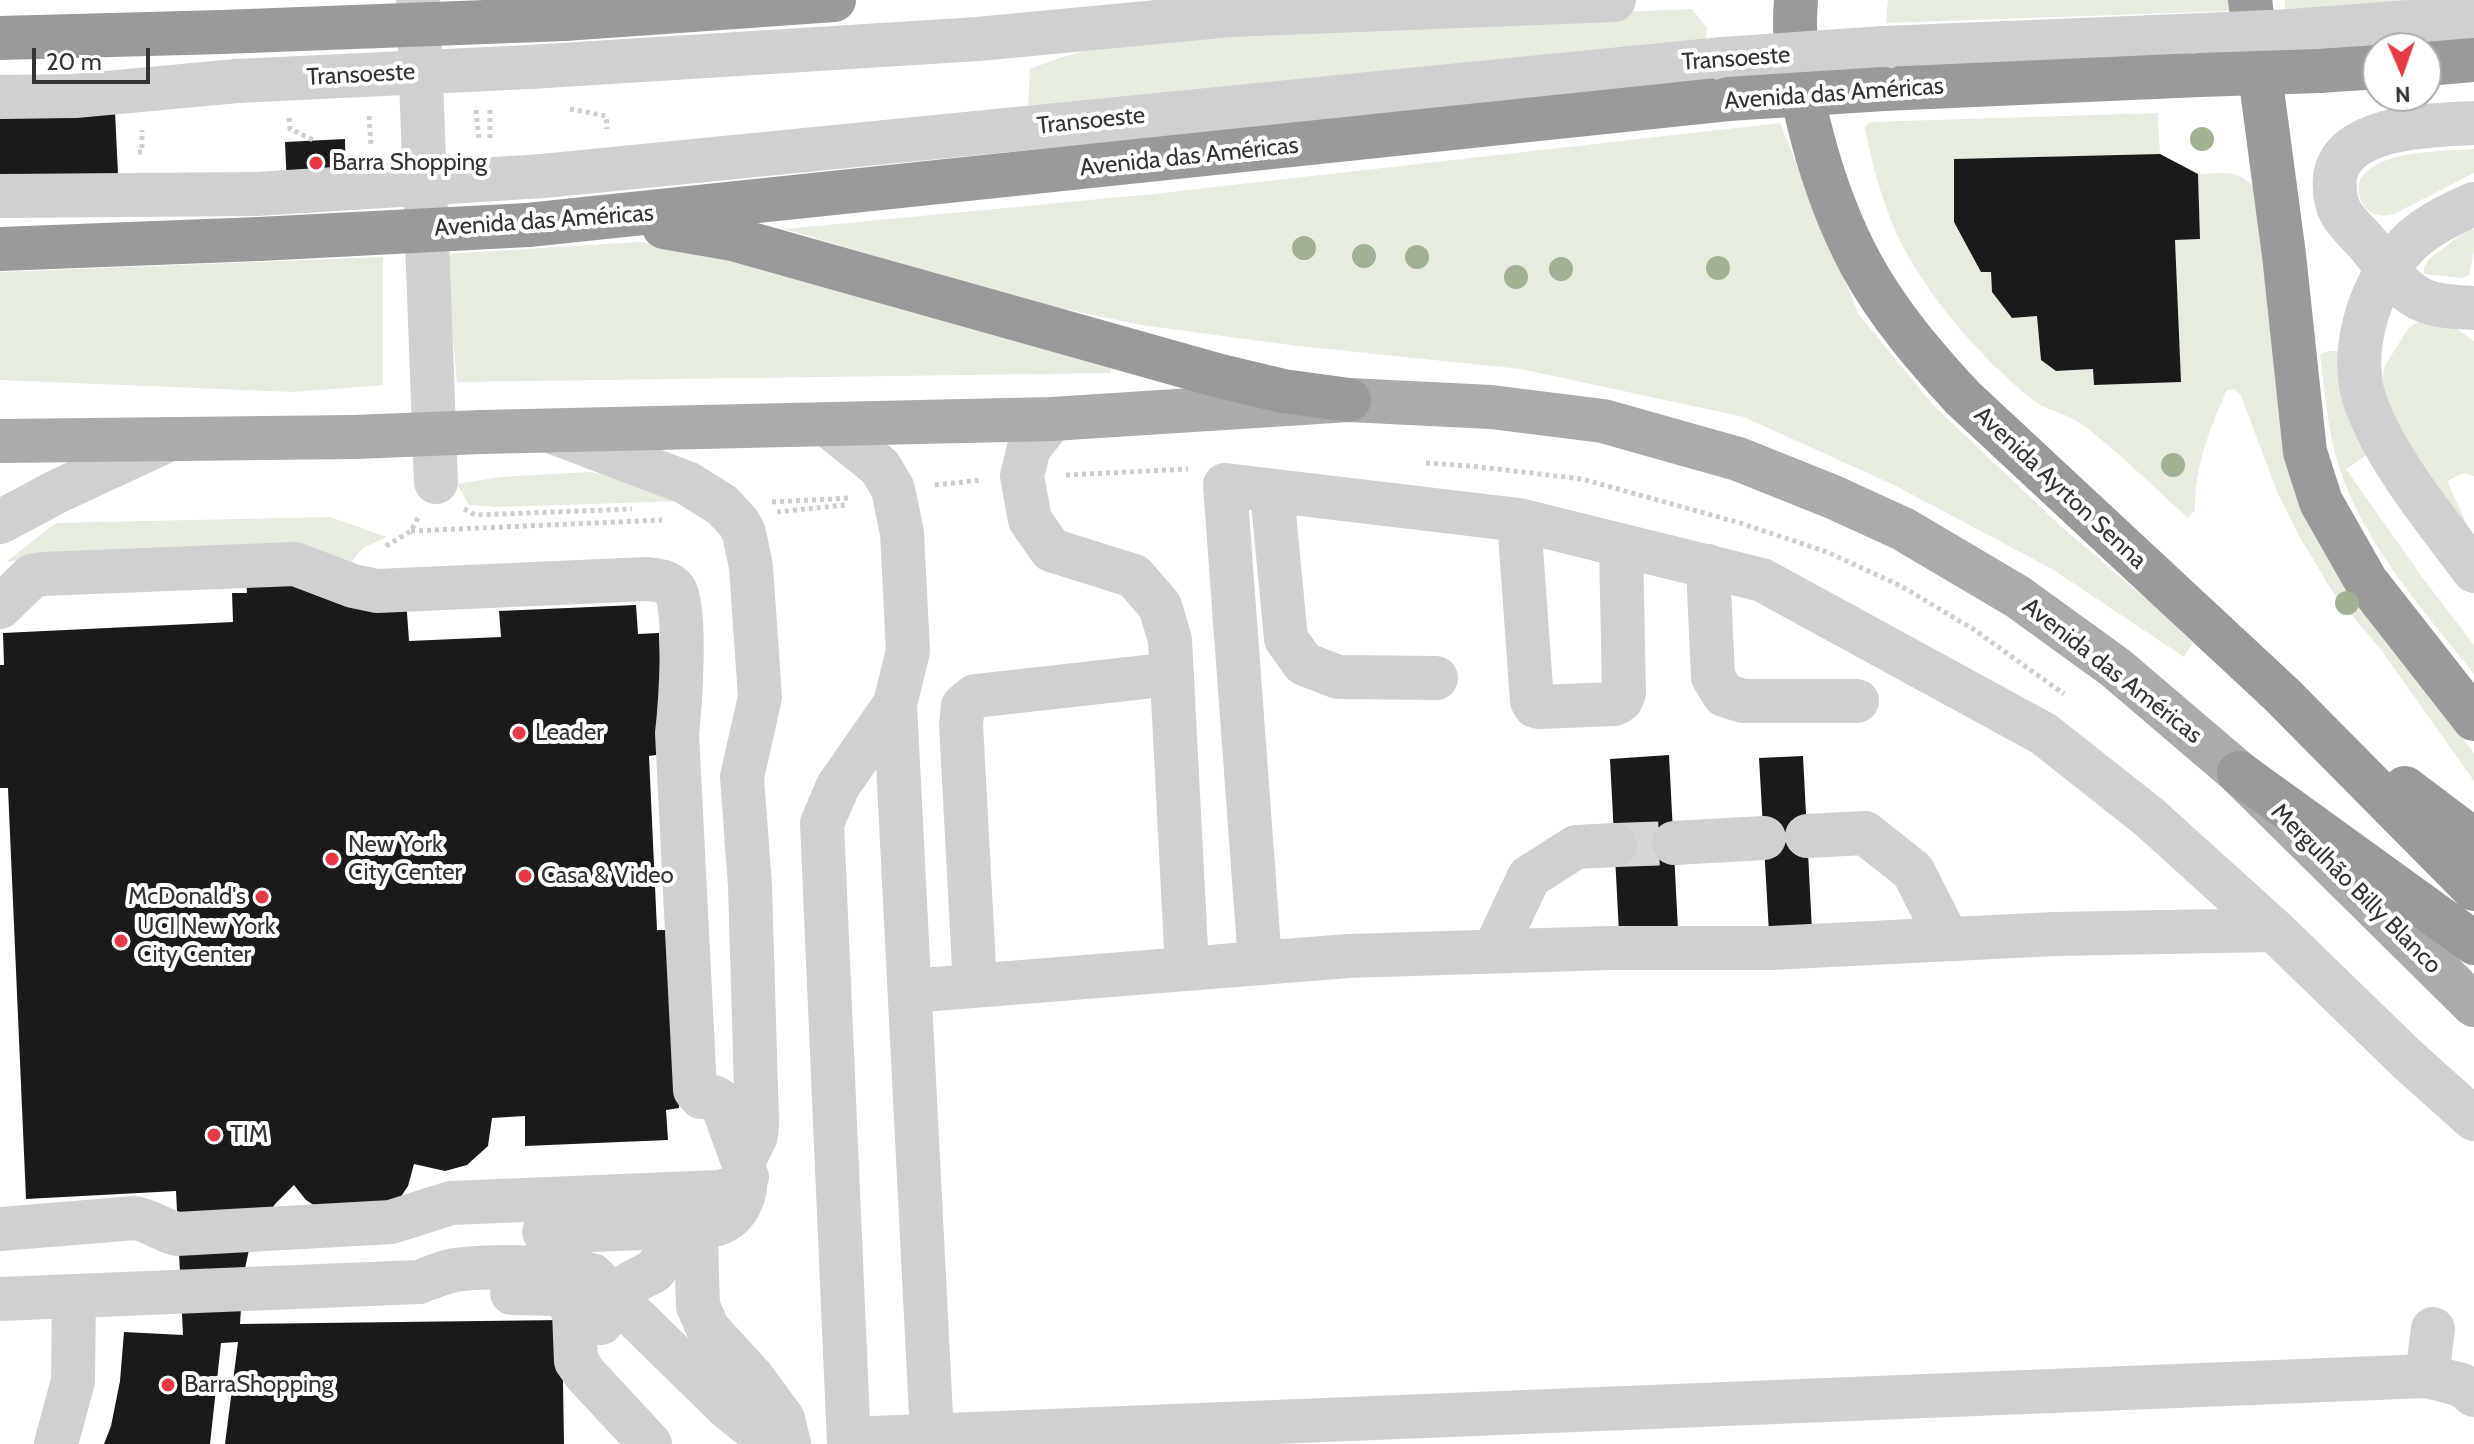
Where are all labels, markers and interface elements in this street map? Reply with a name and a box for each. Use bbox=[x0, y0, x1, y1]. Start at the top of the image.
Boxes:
scale bar bbox=[36, 32, 154, 82]
north arrow bbox=[2362, 32, 2442, 112]
street label: Transoeste bbox=[1681, 41, 1791, 77]
text: 20 m bbox=[46, 47, 102, 76]
street label: Transoeste bbox=[306, 58, 416, 92]
street label: Avenida das Américas bbox=[1723, 72, 1945, 116]
text: N bbox=[2395, 81, 2411, 108]
street label: Transoeste bbox=[1035, 101, 1147, 141]
street label: Avenida das Américas bbox=[1078, 131, 1300, 183]
place label: Barra Shopping bbox=[332, 149, 487, 177]
marker: Barra Shopping bbox=[307, 154, 325, 172]
street label: Avenida das Américas bbox=[433, 199, 655, 243]
street label: Avenida Ayrton Senna bbox=[1968, 401, 2152, 575]
street label: Avenida das Américas bbox=[2016, 592, 2208, 750]
place label: Leader bbox=[535, 719, 604, 747]
marker: Leader bbox=[510, 724, 528, 742]
street label: Mergulhão Billy Blanco bbox=[2265, 798, 2447, 980]
place label: New York City Center bbox=[348, 831, 462, 887]
marker: New York City Center bbox=[323, 850, 341, 868]
place label: Casa & Video bbox=[541, 862, 674, 890]
marker: Casa & Video bbox=[516, 867, 534, 885]
place label: McDonald's bbox=[128, 883, 246, 911]
marker: McDonald's bbox=[253, 888, 271, 906]
place label: UCI New York City Center bbox=[137, 913, 275, 969]
marker: UCI New York City Center bbox=[112, 932, 130, 950]
place label: TIM bbox=[230, 1121, 268, 1149]
marker: TIM bbox=[205, 1126, 223, 1144]
place label: BarraShopping bbox=[184, 1371, 333, 1399]
marker: BarraShopping bbox=[159, 1376, 177, 1394]

